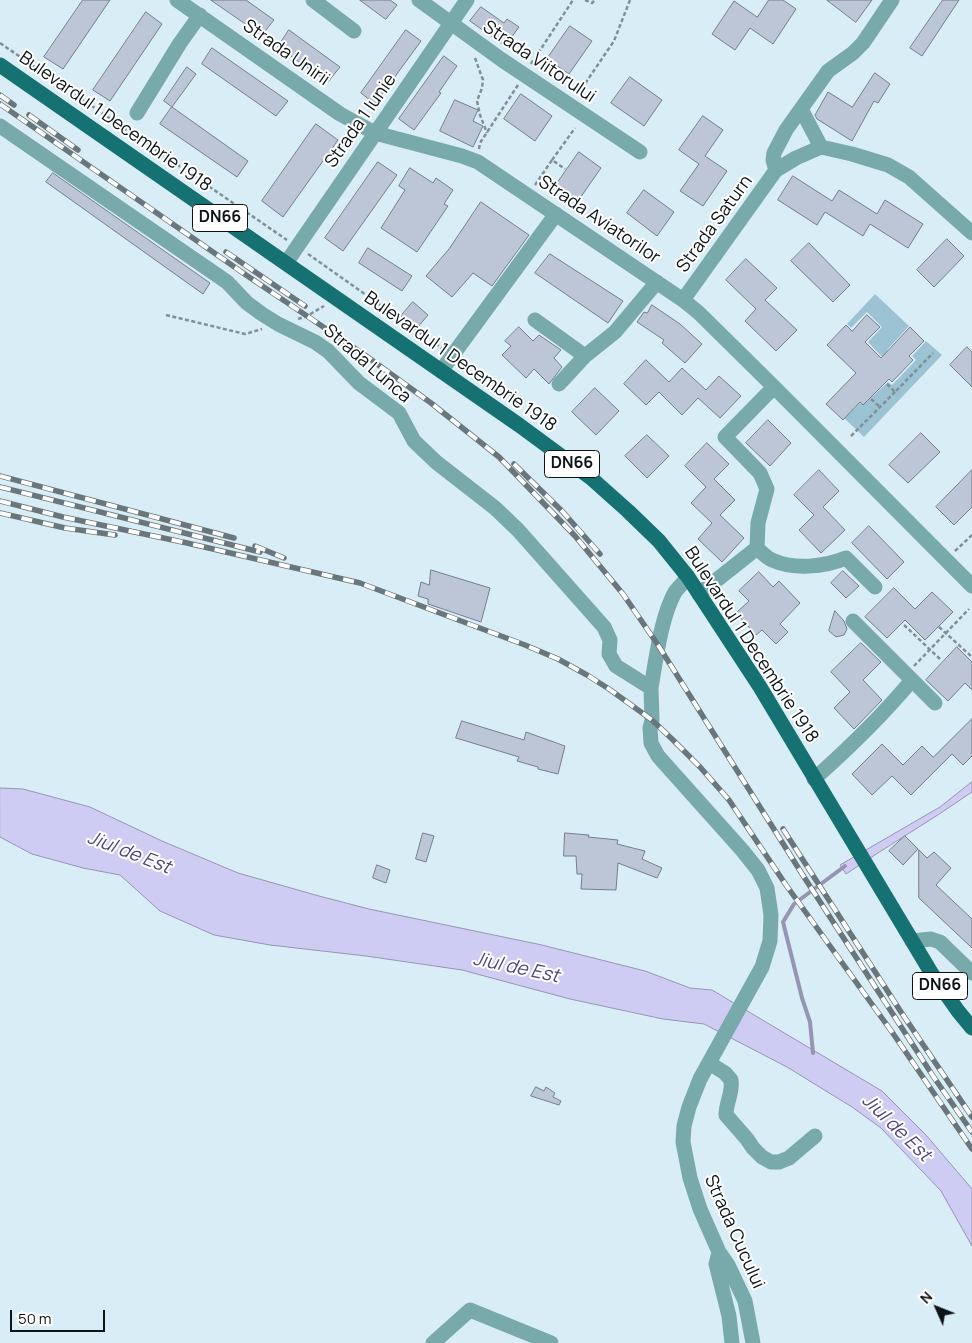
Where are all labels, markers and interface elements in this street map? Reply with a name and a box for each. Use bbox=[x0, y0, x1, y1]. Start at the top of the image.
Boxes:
street label: Strada Unirii bbox=[238, 15, 334, 91]
street label: Strada Viitorului bbox=[479, 16, 599, 108]
street label: Bulevardul 1 Decembrie 1918 bbox=[15, 47, 215, 197]
street label: Strada 1 Iunie bbox=[321, 70, 401, 172]
street label: Strada Aviatorilor bbox=[534, 171, 664, 269]
street label: Strada Saturn bbox=[673, 171, 757, 277]
road number: DN66 bbox=[192, 204, 248, 232]
street label: Bulevardul 1 Decembrie 1918 bbox=[360, 287, 560, 437]
street label: Strada Lunca bbox=[319, 320, 415, 408]
road number: DN66 bbox=[544, 450, 600, 478]
street label: Bulevardul 1 Decembrie 1918 bbox=[679, 543, 823, 747]
water label: Jiul de Est bbox=[84, 827, 174, 879]
water label: Jiul de Est bbox=[471, 948, 561, 988]
road number: DN66 bbox=[912, 972, 968, 999]
water label: Jiul de Est bbox=[857, 1089, 935, 1167]
street label: Strada Cucului bbox=[699, 1172, 769, 1292]
north arrow bbox=[912, 1283, 962, 1333]
text: N bbox=[916, 1287, 936, 1307]
scale bar bbox=[12, 1300, 108, 1332]
text: 50 m bbox=[18, 1308, 52, 1329]

